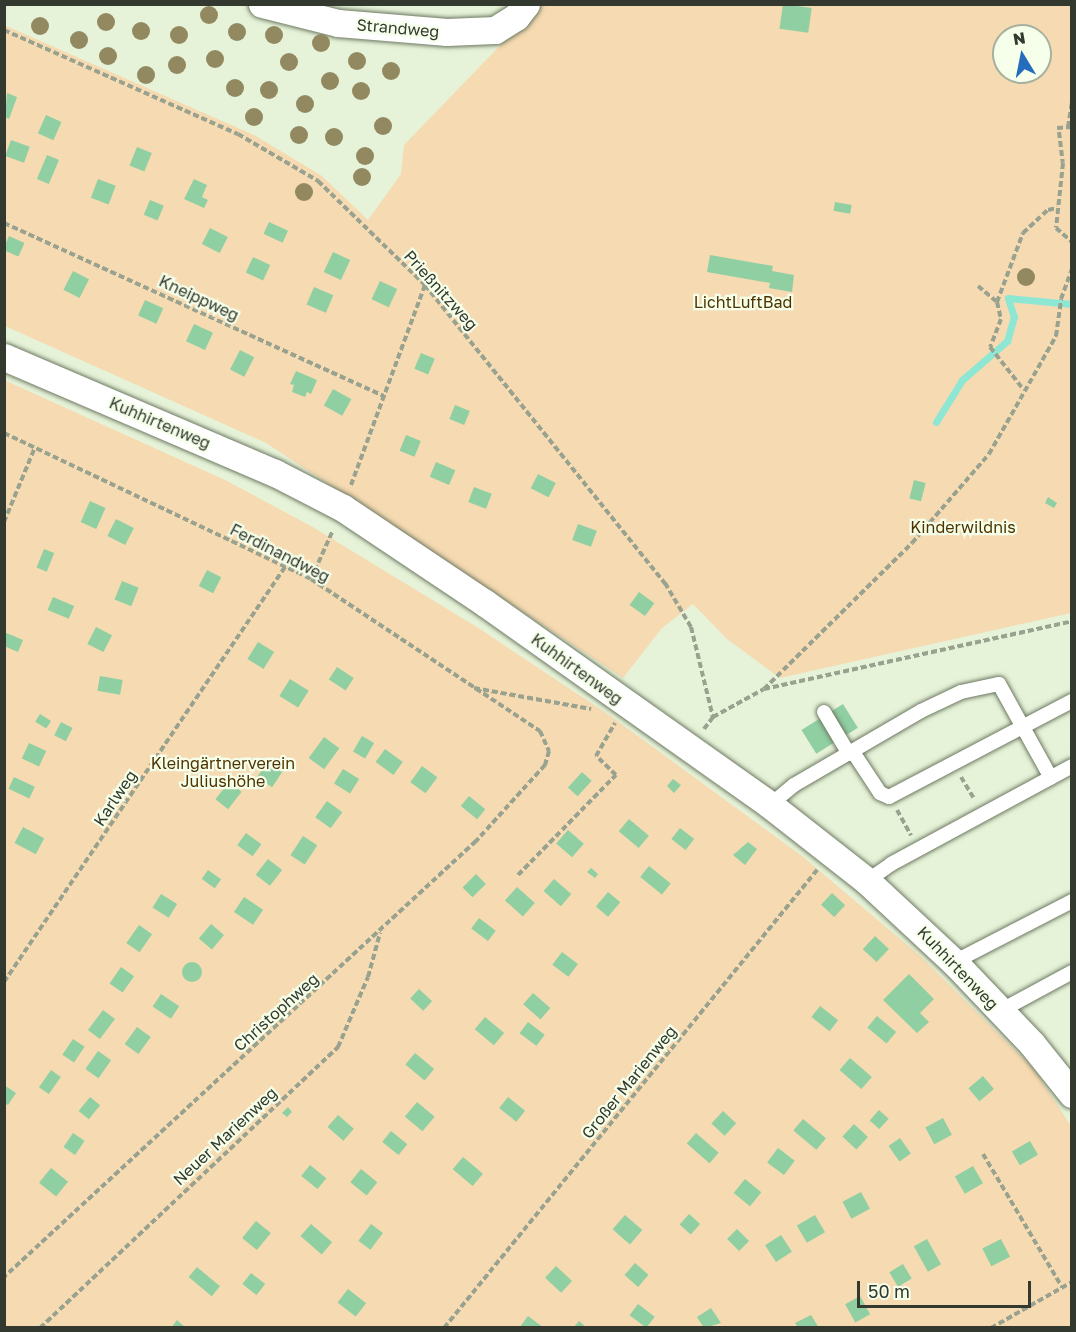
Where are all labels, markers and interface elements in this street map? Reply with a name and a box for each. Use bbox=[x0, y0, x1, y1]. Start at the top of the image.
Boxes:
street label: Strandweg bbox=[356, 15, 440, 41]
north arrow bbox=[992, 24, 1052, 84]
text: N bbox=[1011, 27, 1027, 49]
street label: Prießnitzweg bbox=[400, 246, 482, 334]
street label: Kneippweg bbox=[156, 271, 242, 325]
park label: LichtLuftBad bbox=[694, 292, 792, 312]
street label: Kuhhirtenweg bbox=[106, 393, 214, 453]
park label: Kinderwildnis bbox=[910, 517, 1016, 537]
street label: Ferdinandweg bbox=[227, 520, 333, 586]
street label: Kuhhirtenweg bbox=[528, 629, 626, 709]
park label: Kleingärtnerverein Juliushöhe bbox=[151, 753, 295, 791]
street label: Karlweg bbox=[89, 767, 141, 829]
street label: Kuhhirtenweg bbox=[914, 922, 1002, 1014]
street label: Christophweg bbox=[230, 969, 322, 1055]
street label: Großer Marienweg bbox=[577, 1022, 681, 1142]
street label: Neuer Marienweg bbox=[169, 1083, 281, 1189]
scale bar bbox=[860, 1269, 1034, 1307]
text: 50 m bbox=[868, 1280, 910, 1302]

